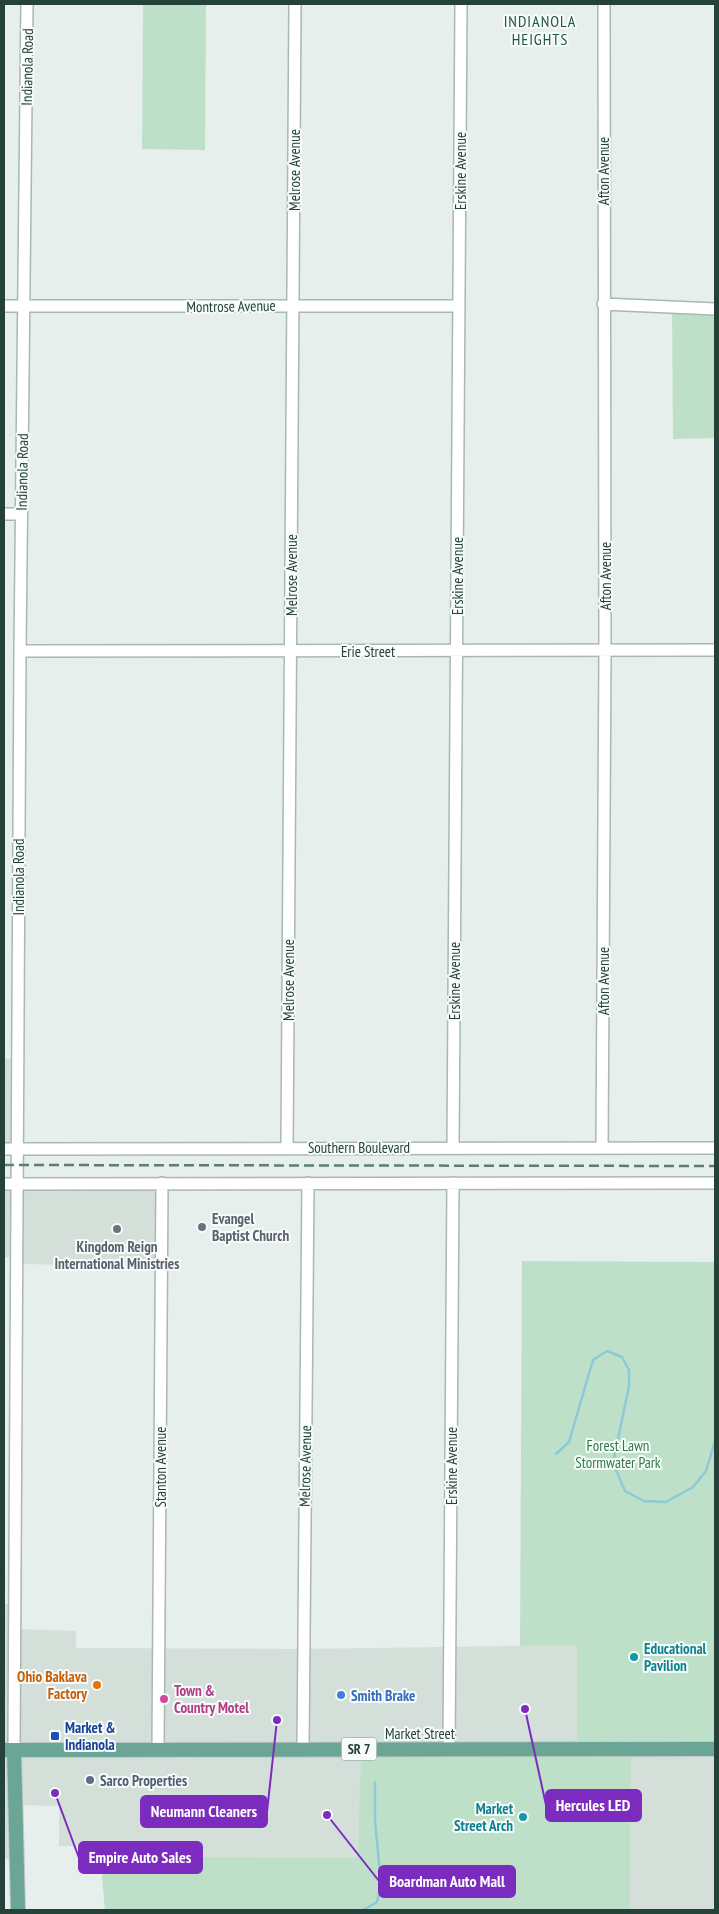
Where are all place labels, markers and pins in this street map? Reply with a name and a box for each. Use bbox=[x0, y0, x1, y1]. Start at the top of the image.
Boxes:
place label: Evangel Baptist Church bbox=[212, 1209, 289, 1245]
marker: Evangel Baptist Church bbox=[196, 1221, 208, 1233]
marker: Kingdom Reign International Ministries bbox=[111, 1223, 123, 1235]
place label: Kingdom Reign International Ministries bbox=[55, 1237, 179, 1273]
place label: Educational Pavilion bbox=[644, 1639, 707, 1675]
marker: Educational Pavilion bbox=[628, 1651, 640, 1663]
place label: Ohio Baklava Factory bbox=[17, 1667, 88, 1703]
marker: Ohio Baklava Factory bbox=[91, 1679, 103, 1691]
place label: Town & Country Motel bbox=[174, 1681, 249, 1717]
place label: Smith Brake bbox=[351, 1686, 415, 1705]
marker: Smith Brake bbox=[335, 1689, 347, 1701]
marker: Town & Country Motel bbox=[158, 1693, 170, 1705]
place label: Market & Indianola bbox=[65, 1718, 116, 1754]
marker: Market & Indianola bbox=[49, 1730, 61, 1742]
place label: Sarco Properties bbox=[100, 1771, 187, 1790]
marker: Sarco Properties bbox=[84, 1774, 96, 1786]
callout: Hercules LED bbox=[546, 1790, 641, 1821]
callout: Neumann Cleaners bbox=[141, 1796, 267, 1827]
place label: Market Street Arch bbox=[454, 1799, 514, 1835]
marker: Market Street Arch bbox=[517, 1811, 529, 1823]
callout: Empire Auto Sales bbox=[79, 1842, 202, 1873]
callout: Boardman Auto Mall bbox=[379, 1866, 515, 1897]

